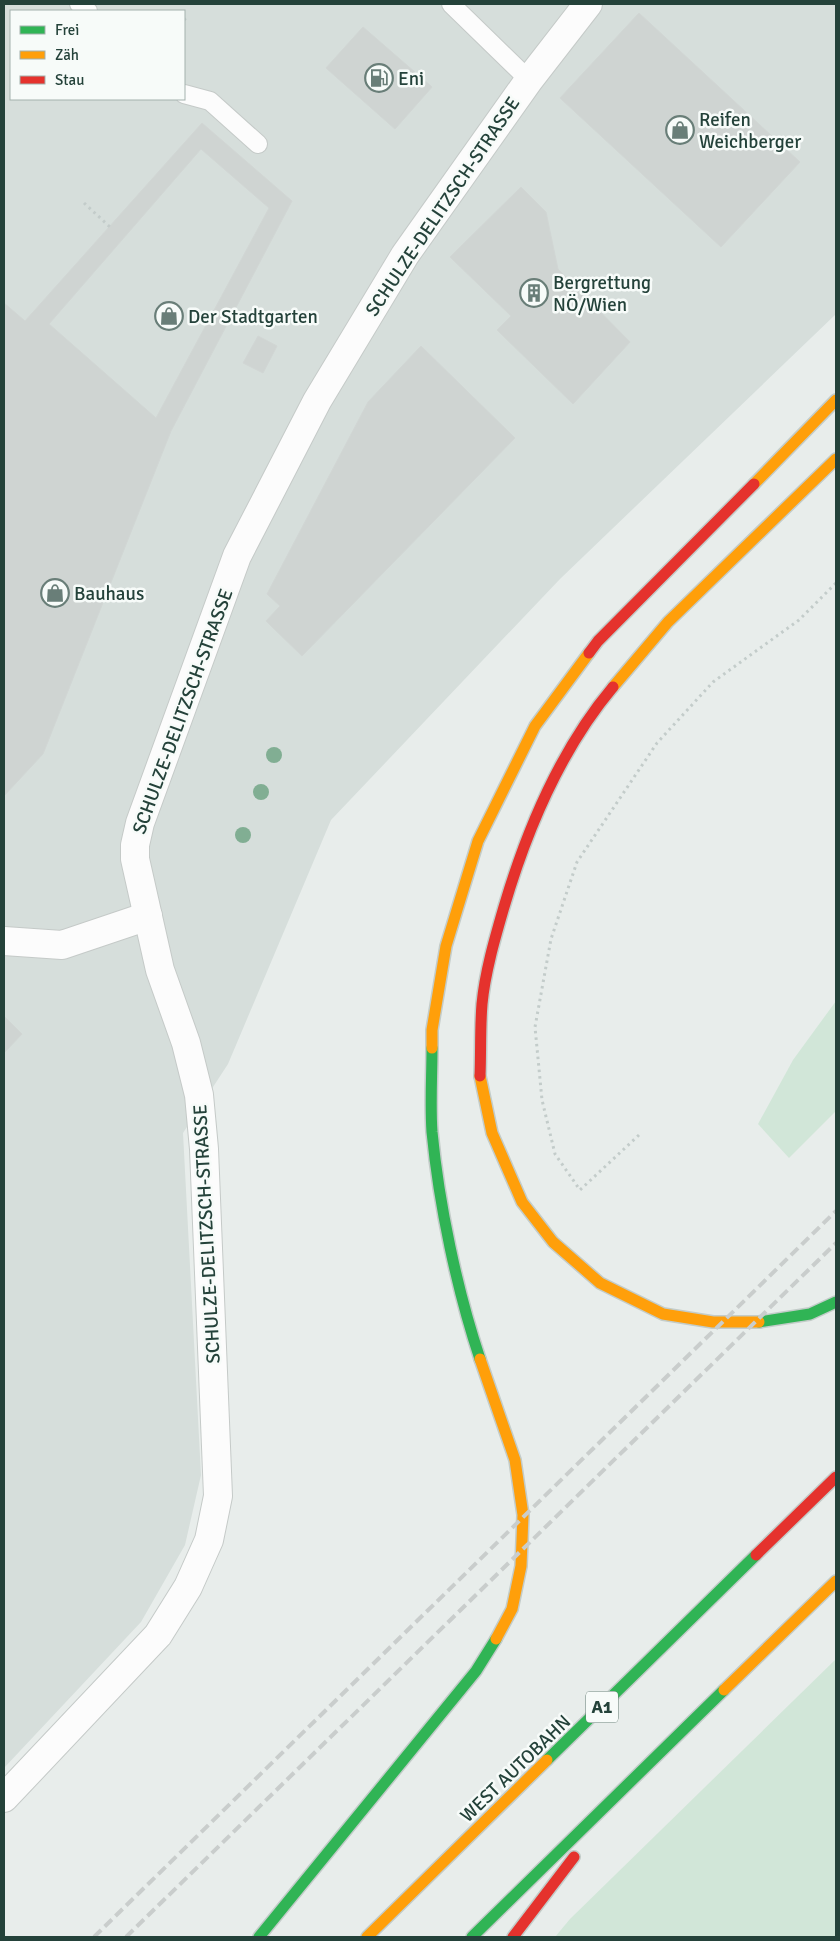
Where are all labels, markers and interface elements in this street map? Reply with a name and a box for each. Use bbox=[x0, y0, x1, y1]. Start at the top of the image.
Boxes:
legend bbox=[10, 10, 185, 100]
text: Frei bbox=[55, 21, 79, 39]
text: Zäh bbox=[55, 46, 79, 64]
fuel station icon: Eni bbox=[364, 63, 394, 93]
place label: Eni bbox=[398, 67, 424, 91]
text: Stau bbox=[55, 71, 84, 89]
street label: SCHULZE-DELITZSCH-STRASSE bbox=[360, 92, 525, 321]
place label: Reifen Weichberger bbox=[699, 108, 801, 154]
shop icon: Reifen Weichberger bbox=[665, 115, 695, 145]
place label: Bergrettung NÖ/Wien bbox=[553, 271, 651, 317]
building icon: Bergrettung NÖ/Wien bbox=[519, 278, 549, 308]
shop icon: Der Stadtgarten bbox=[154, 301, 184, 331]
place label: Der Stadtgarten bbox=[188, 305, 318, 329]
shop icon: Bauhaus bbox=[40, 578, 70, 608]
place label: Bauhaus bbox=[74, 582, 144, 606]
street label: SCHULZE-DELITZSCH-STRASSE bbox=[127, 585, 239, 837]
street label: SCHULZE-DELITZSCH-STRASSE bbox=[188, 1104, 226, 1364]
road number: A1 bbox=[586, 1691, 618, 1722]
street label: WEST AUTOBAHN bbox=[455, 1710, 576, 1828]

